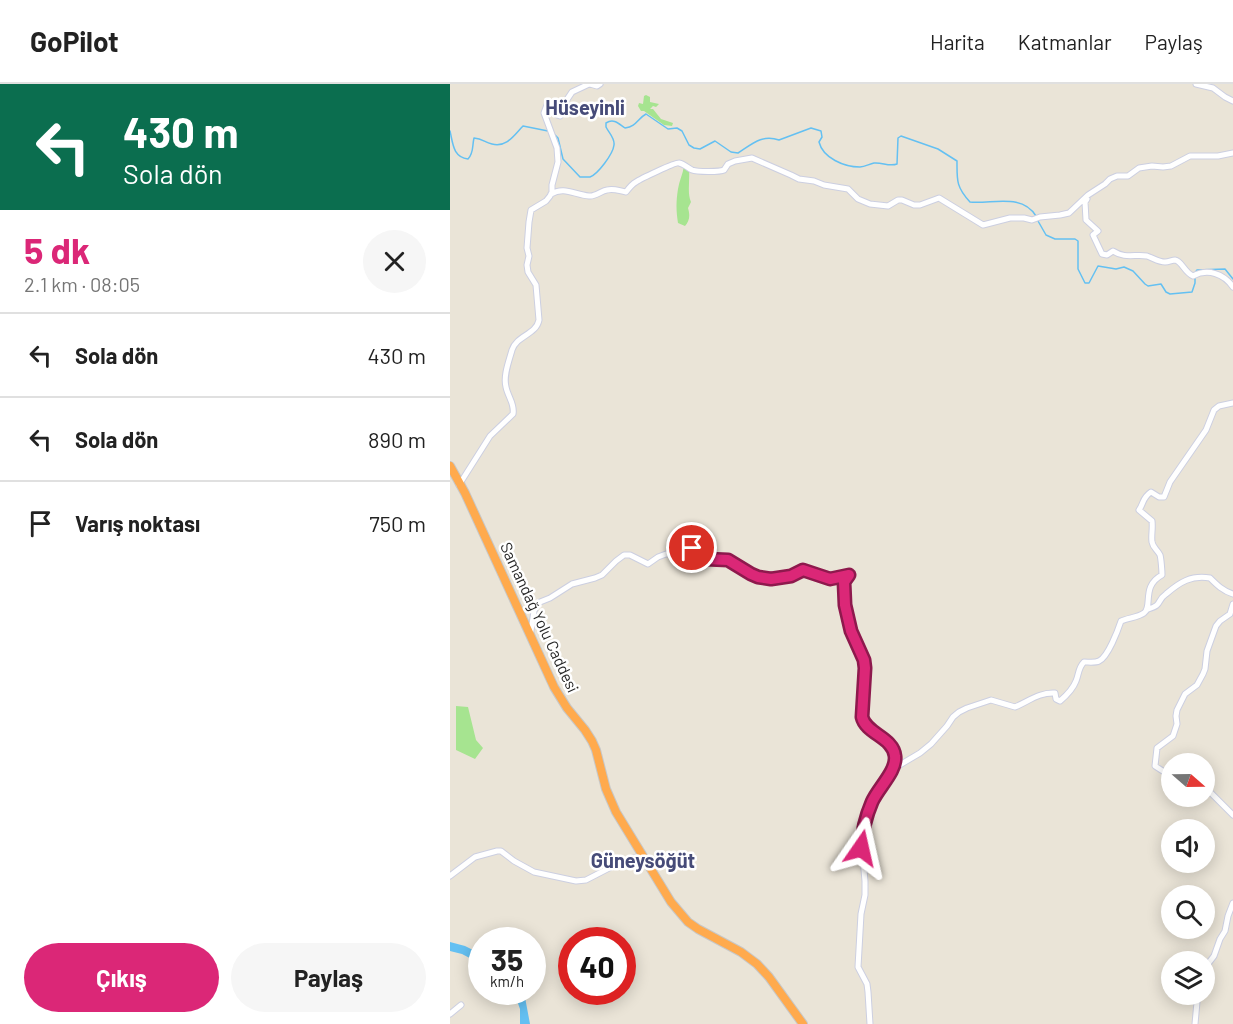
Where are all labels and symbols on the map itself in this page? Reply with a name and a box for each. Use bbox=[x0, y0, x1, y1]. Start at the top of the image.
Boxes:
district label: Hüseyinli bbox=[545, 95, 625, 119]
pin bbox=[666, 522, 717, 573]
street label: Samandağ Yolu Caddesi bbox=[497, 539, 583, 695]
north arrow bbox=[1161, 753, 1215, 807]
position arrow bbox=[829, 816, 893, 880]
district label: Güneysöğüt bbox=[591, 848, 695, 872]
speed limit sign: 40 bbox=[558, 927, 636, 1005]

